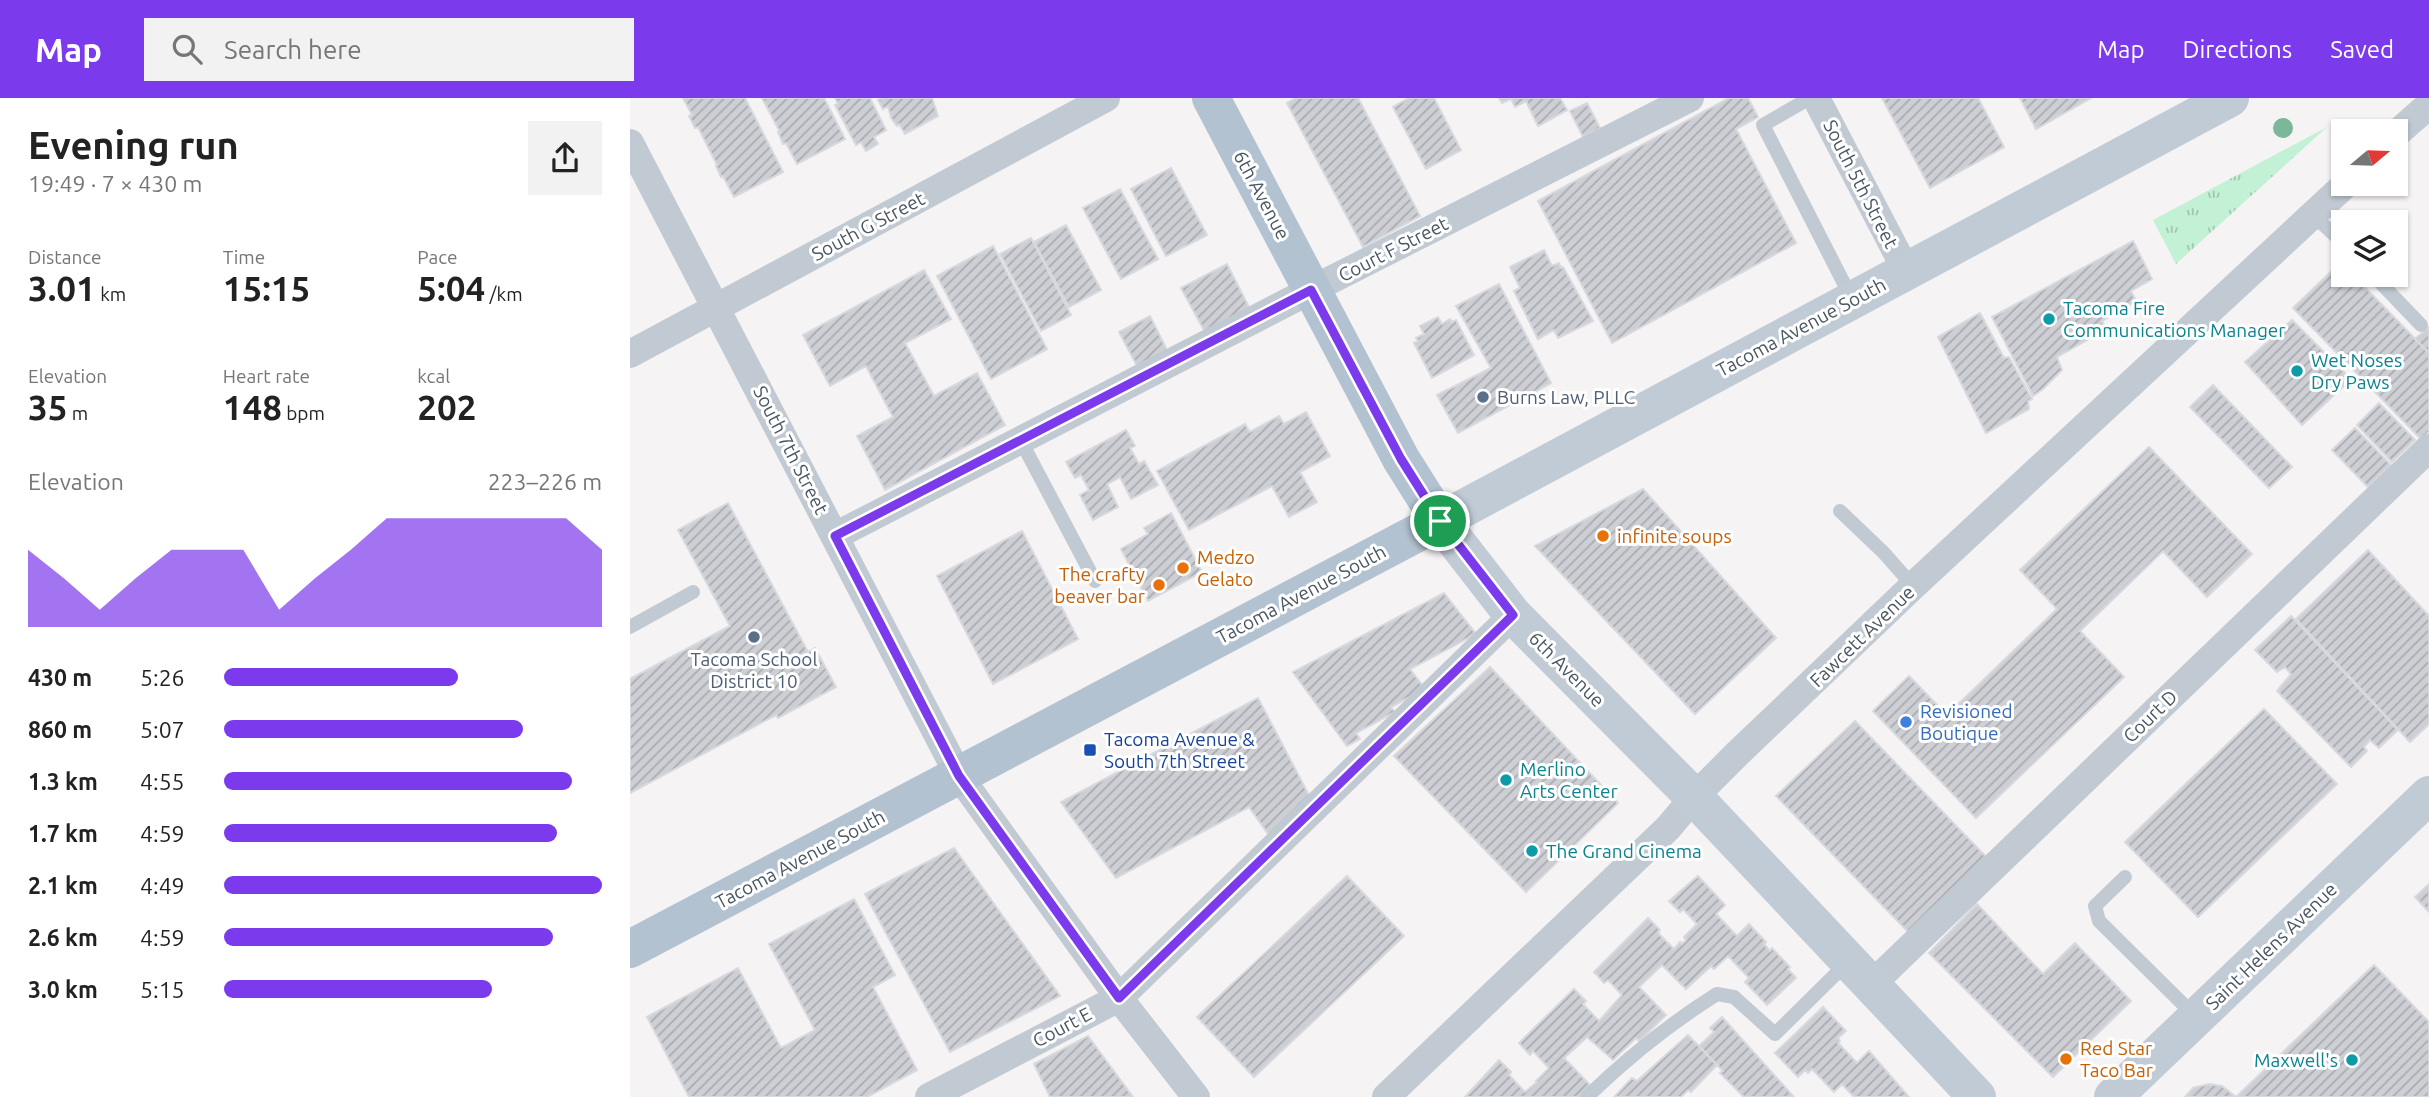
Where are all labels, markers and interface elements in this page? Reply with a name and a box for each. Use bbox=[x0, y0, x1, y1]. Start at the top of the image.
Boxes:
search box bbox=[144, 18, 634, 81]
icon: search bbox=[168, 30, 206, 68]
text: Map bbox=[35, 31, 102, 68]
text: Search here bbox=[224, 35, 362, 64]
text: Map bbox=[2097, 36, 2144, 63]
text: Directions bbox=[2182, 36, 2292, 63]
text: Saved bbox=[2330, 36, 2394, 63]
street label: South 5th Street bbox=[1819, 116, 1903, 252]
north arrow bbox=[2331, 119, 2408, 196]
map controls bbox=[2331, 119, 2408, 287]
button: share bbox=[528, 121, 602, 195]
text: Evening run bbox=[28, 124, 239, 166]
street label: 6th Avenue bbox=[1229, 147, 1295, 243]
text: 19:49 · 7 × 430 m bbox=[28, 171, 202, 196]
street label: South G Street bbox=[808, 187, 929, 265]
button: layers bbox=[2331, 210, 2408, 287]
street label: Court F Street bbox=[1335, 212, 1452, 286]
text: Distance bbox=[28, 246, 102, 268]
text: Time bbox=[223, 246, 265, 268]
text: Pace bbox=[417, 246, 458, 268]
text: 3.01 bbox=[28, 268, 96, 308]
text: 15:15 bbox=[223, 268, 310, 308]
text: 5:04 bbox=[417, 268, 485, 308]
street label: Tacoma Avenue South bbox=[1713, 273, 1889, 381]
text: km bbox=[96, 283, 126, 305]
text: /km bbox=[485, 283, 523, 305]
place label: Tacoma Fire Communications Manager bbox=[2063, 297, 2286, 341]
marker: Tacoma Fire Communications Manager bbox=[2041, 311, 2057, 327]
place label: Wet Noses Dry Paws bbox=[2311, 349, 2402, 393]
marker: Wet Noses Dry Paws bbox=[2289, 363, 2305, 379]
text: Elevation bbox=[28, 365, 107, 387]
text: Heart rate bbox=[223, 365, 310, 387]
text: kcal bbox=[417, 365, 450, 387]
street label: South 7th Street bbox=[749, 382, 833, 518]
place label: Burns Law, PLLC bbox=[1497, 386, 1635, 408]
text: 35 bbox=[28, 387, 67, 427]
text: 148 bbox=[223, 387, 282, 427]
text: 202 bbox=[417, 387, 477, 427]
marker: Burns Law, PLLC bbox=[1475, 389, 1491, 405]
text: m bbox=[67, 402, 88, 424]
text: bpm bbox=[282, 402, 325, 424]
text: Elevation bbox=[28, 469, 124, 494]
text: 223–226 m bbox=[488, 469, 602, 494]
pin bbox=[1410, 491, 1470, 551]
icon: arrive bbox=[1421, 502, 1459, 540]
place label: infinite soups bbox=[1617, 525, 1732, 547]
marker: infinite soups bbox=[1595, 528, 1611, 544]
street label: Tacoma Avenue South bbox=[1213, 540, 1389, 648]
place label: Medzo Gelato bbox=[1197, 546, 1255, 590]
marker: Medzo Gelato bbox=[1175, 560, 1191, 576]
place label: The crafty beaver bar bbox=[1054, 563, 1145, 607]
marker: The crafty beaver bar bbox=[1151, 577, 1167, 593]
street label: Fawcett Avenue bbox=[1805, 581, 1919, 691]
street label: 6th Avenue bbox=[1525, 627, 1609, 711]
marker: Tacoma School District 10 bbox=[746, 629, 762, 645]
place label: Tacoma School District 10 bbox=[691, 648, 817, 692]
text: 430 m bbox=[28, 665, 92, 690]
text: 5:26 bbox=[140, 665, 185, 690]
street label: Court D bbox=[2119, 685, 2181, 747]
place label: Revisioned Boutique bbox=[1920, 700, 2013, 744]
marker: Revisioned Boutique bbox=[1898, 714, 1914, 730]
text: 860 m bbox=[28, 717, 92, 742]
text: 5:07 bbox=[140, 717, 185, 742]
place label: Tacoma Avenue & South 7th Street bbox=[1104, 728, 1255, 772]
marker: Tacoma Avenue & South 7th Street bbox=[1082, 742, 1098, 758]
place label: Merlino Arts Center bbox=[1520, 758, 1618, 802]
text: 1.3 km bbox=[28, 769, 98, 794]
text: 4:55 bbox=[140, 769, 185, 794]
marker: Merlino Arts Center bbox=[1498, 772, 1514, 788]
street label: Tacoma Avenue South bbox=[712, 805, 888, 913]
text: 1.7 km bbox=[28, 821, 98, 846]
text: 4:59 bbox=[140, 821, 185, 846]
place label: The Grand Cinema bbox=[1546, 840, 1702, 862]
marker: The Grand Cinema bbox=[1524, 843, 1540, 859]
text: 2.1 km bbox=[28, 873, 98, 898]
text: 4:49 bbox=[140, 873, 185, 898]
street label: Saint Helens Avenue bbox=[2201, 878, 2341, 1014]
text: 2.6 km bbox=[28, 925, 98, 950]
text: 4:59 bbox=[140, 925, 185, 950]
text: 3.0 km bbox=[28, 977, 98, 1002]
text: 5:15 bbox=[140, 977, 185, 1002]
street label: Court E bbox=[1029, 1002, 1095, 1052]
place label: Red Star Taco Bar bbox=[2080, 1037, 2153, 1081]
place label: Maxwell's bbox=[2254, 1049, 2338, 1071]
marker: Red Star Taco Bar bbox=[2058, 1051, 2074, 1067]
marker: Maxwell's bbox=[2344, 1052, 2360, 1068]

